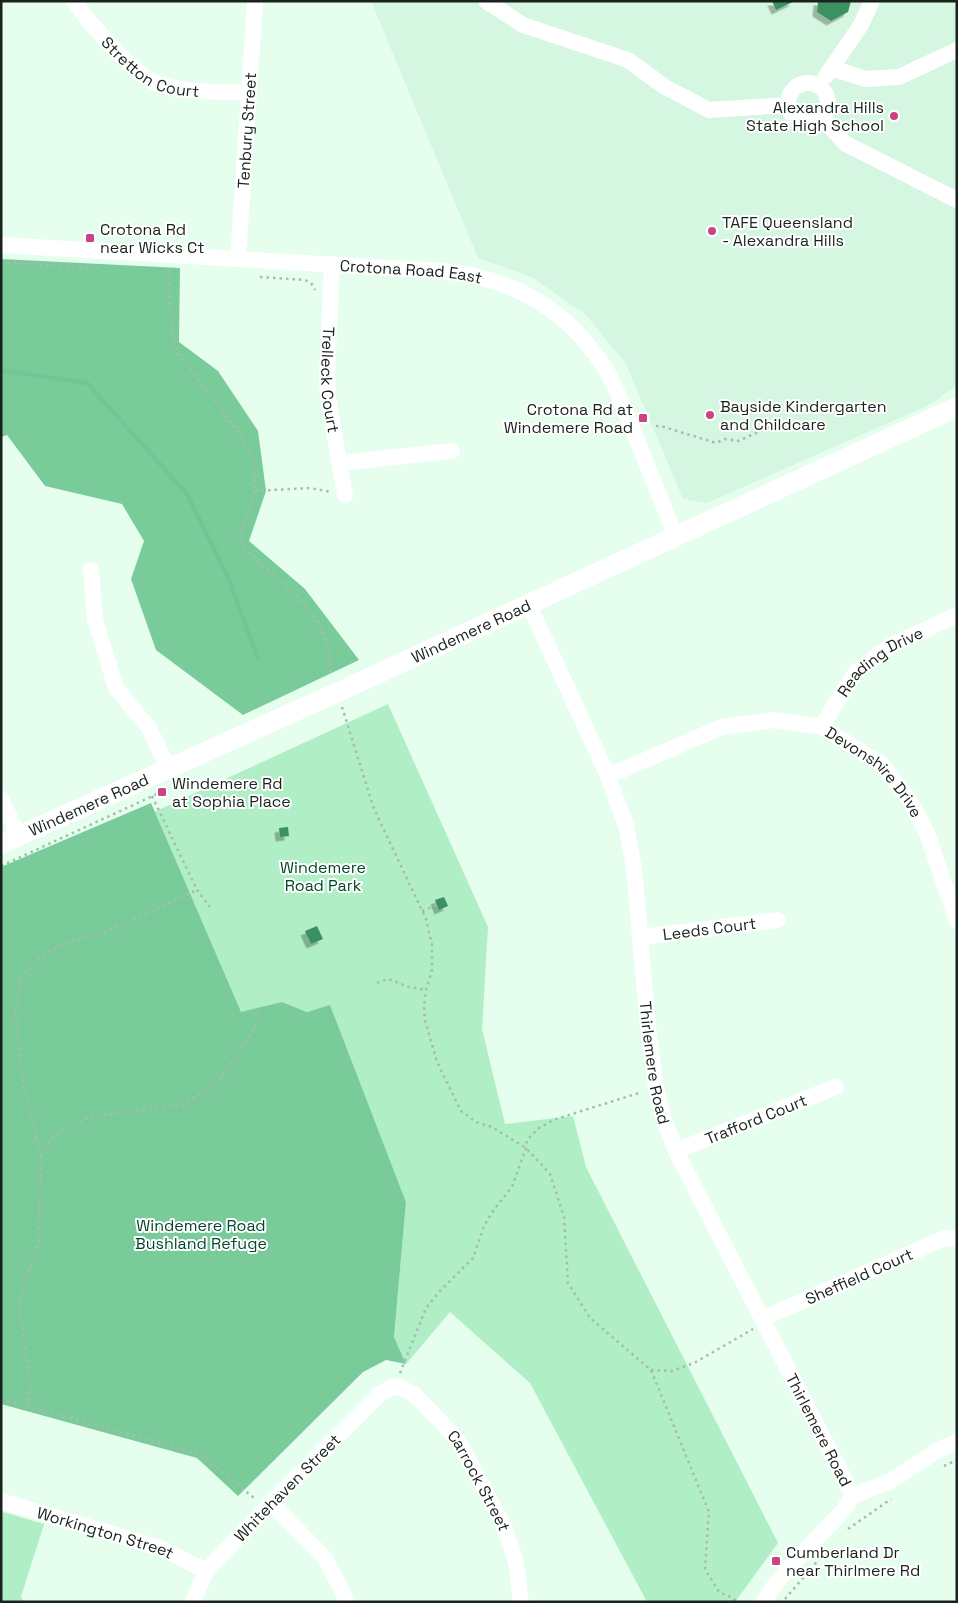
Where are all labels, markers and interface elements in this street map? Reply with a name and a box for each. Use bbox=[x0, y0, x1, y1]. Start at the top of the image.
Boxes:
street label: Stretton Court bbox=[97, 32, 200, 101]
street label: Tenbury Street bbox=[232, 72, 261, 189]
place label: Alexandra Hills State High School bbox=[746, 97, 884, 136]
marker: Alexandra Hills State High School bbox=[888, 110, 900, 122]
place label: TAFE Queensland - Alexandra Hills bbox=[722, 212, 853, 251]
place label: Crotona Rd near Wicks Ct bbox=[100, 219, 205, 258]
marker: TAFE Queensland - Alexandra Hills bbox=[706, 225, 718, 237]
marker: Crotona Rd near Wicks Ct bbox=[84, 232, 96, 244]
street label: Crotona Road East bbox=[339, 255, 485, 288]
street label: Trelleck Court bbox=[316, 326, 345, 434]
place label: Bayside Kindergarten and Childcare bbox=[720, 396, 886, 435]
place label: Crotona Rd at Windemere Road bbox=[504, 399, 633, 438]
marker: Bayside Kindergarten and Childcare bbox=[704, 409, 716, 421]
marker: Crotona Rd at Windemere Road bbox=[637, 412, 649, 424]
street label: Windemere Road bbox=[408, 594, 534, 667]
street label: Reading Drive bbox=[832, 622, 926, 701]
street label: Devonshire Drive bbox=[822, 721, 927, 821]
street label: Windemere Road bbox=[25, 768, 152, 841]
place label: Windemere Rd at Sophia Place bbox=[172, 773, 291, 812]
marker: Windemere Rd at Sophia Place bbox=[156, 786, 168, 798]
park label: Windemere Road Park bbox=[280, 857, 366, 896]
street label: Leeds Court bbox=[662, 912, 757, 945]
street label: Thirlemere Road bbox=[635, 1000, 675, 1126]
street label: Trafford Court bbox=[702, 1089, 810, 1149]
park label: Windemere Road Bushland Refuge bbox=[135, 1215, 267, 1254]
street label: Sheffield Court bbox=[802, 1243, 916, 1309]
street label: Thirlemere Road bbox=[781, 1370, 857, 1490]
street label: Carrock Street bbox=[443, 1425, 515, 1534]
street label: Whitehaven Street bbox=[229, 1429, 345, 1546]
street label: Workington Street bbox=[34, 1502, 178, 1563]
place label: Cumberland Dr near Thirlmere Rd bbox=[786, 1542, 920, 1581]
marker: Cumberland Dr near Thirlmere Rd bbox=[770, 1555, 782, 1567]

